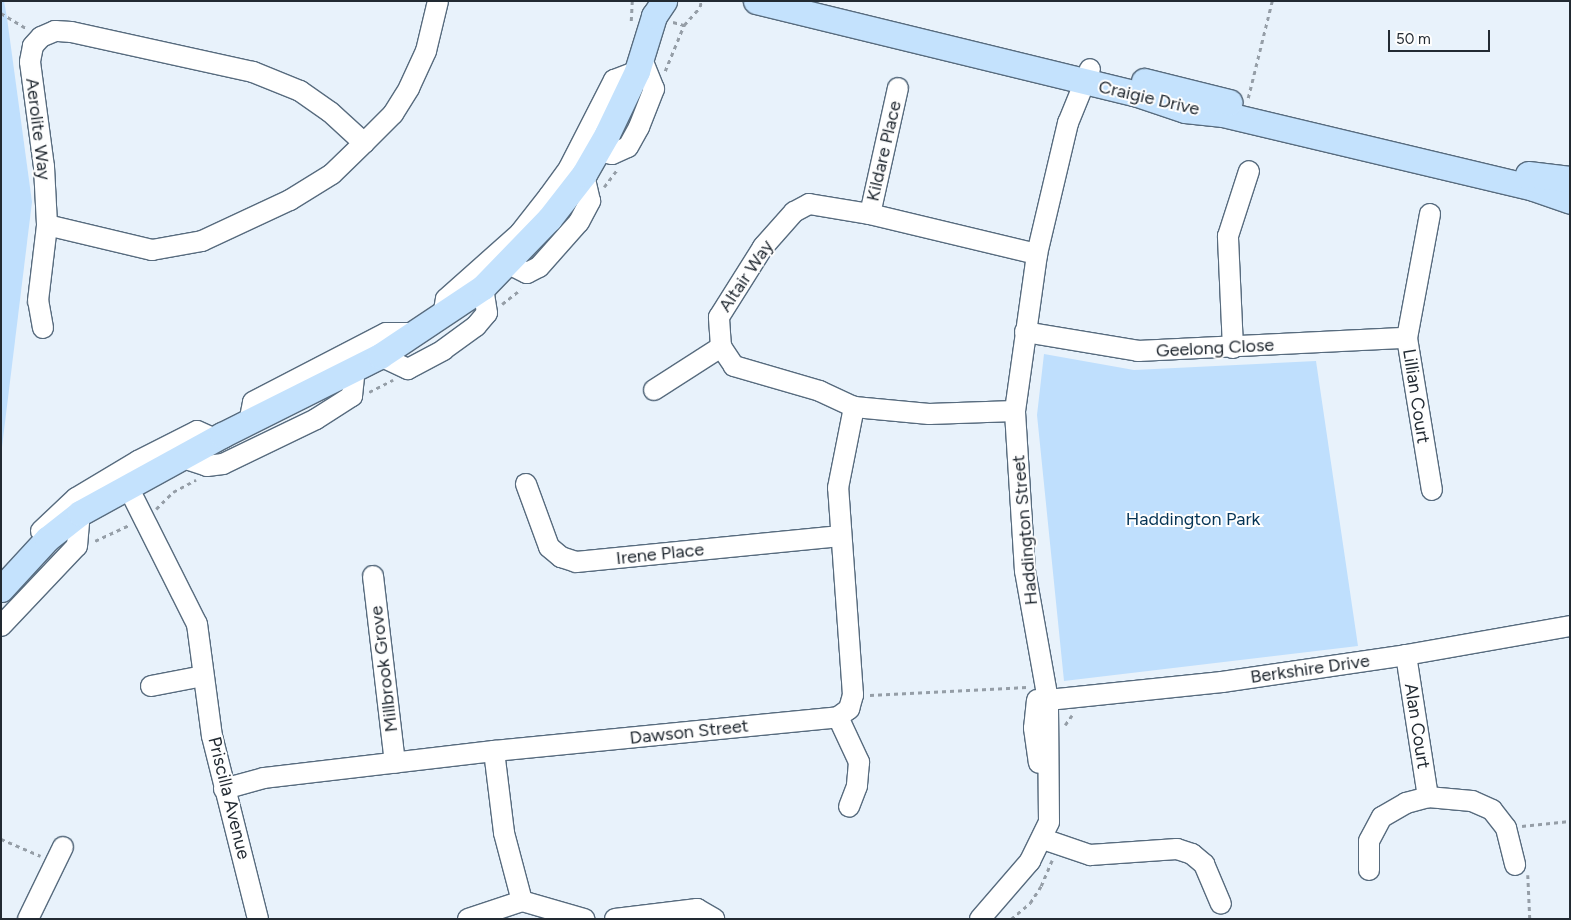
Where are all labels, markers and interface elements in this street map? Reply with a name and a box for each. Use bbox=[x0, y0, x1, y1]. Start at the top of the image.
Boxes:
scale bar bbox=[1391, 20, 1494, 52]
text: 50 m bbox=[1396, 30, 1431, 48]
street label: Craigie Drive bbox=[1096, 76, 1202, 120]
street label: Aerolite Way bbox=[21, 77, 55, 181]
street label: Kildare Place bbox=[862, 99, 906, 203]
street label: Altair Way bbox=[714, 236, 778, 316]
street label: Geelong Close bbox=[1155, 334, 1275, 362]
street label: Lillian Court bbox=[1398, 347, 1434, 445]
street label: Haddington Street bbox=[1008, 454, 1042, 606]
park label: Haddington Park bbox=[1126, 508, 1260, 530]
street label: Irene Place bbox=[615, 539, 705, 569]
street label: Millbrook Grove bbox=[366, 605, 402, 733]
street label: Berkshire Drive bbox=[1249, 650, 1371, 688]
street label: Alan Court bbox=[1400, 682, 1434, 770]
street label: Dawson Street bbox=[629, 715, 749, 749]
street label: Priscilla Avenue bbox=[203, 735, 255, 861]

